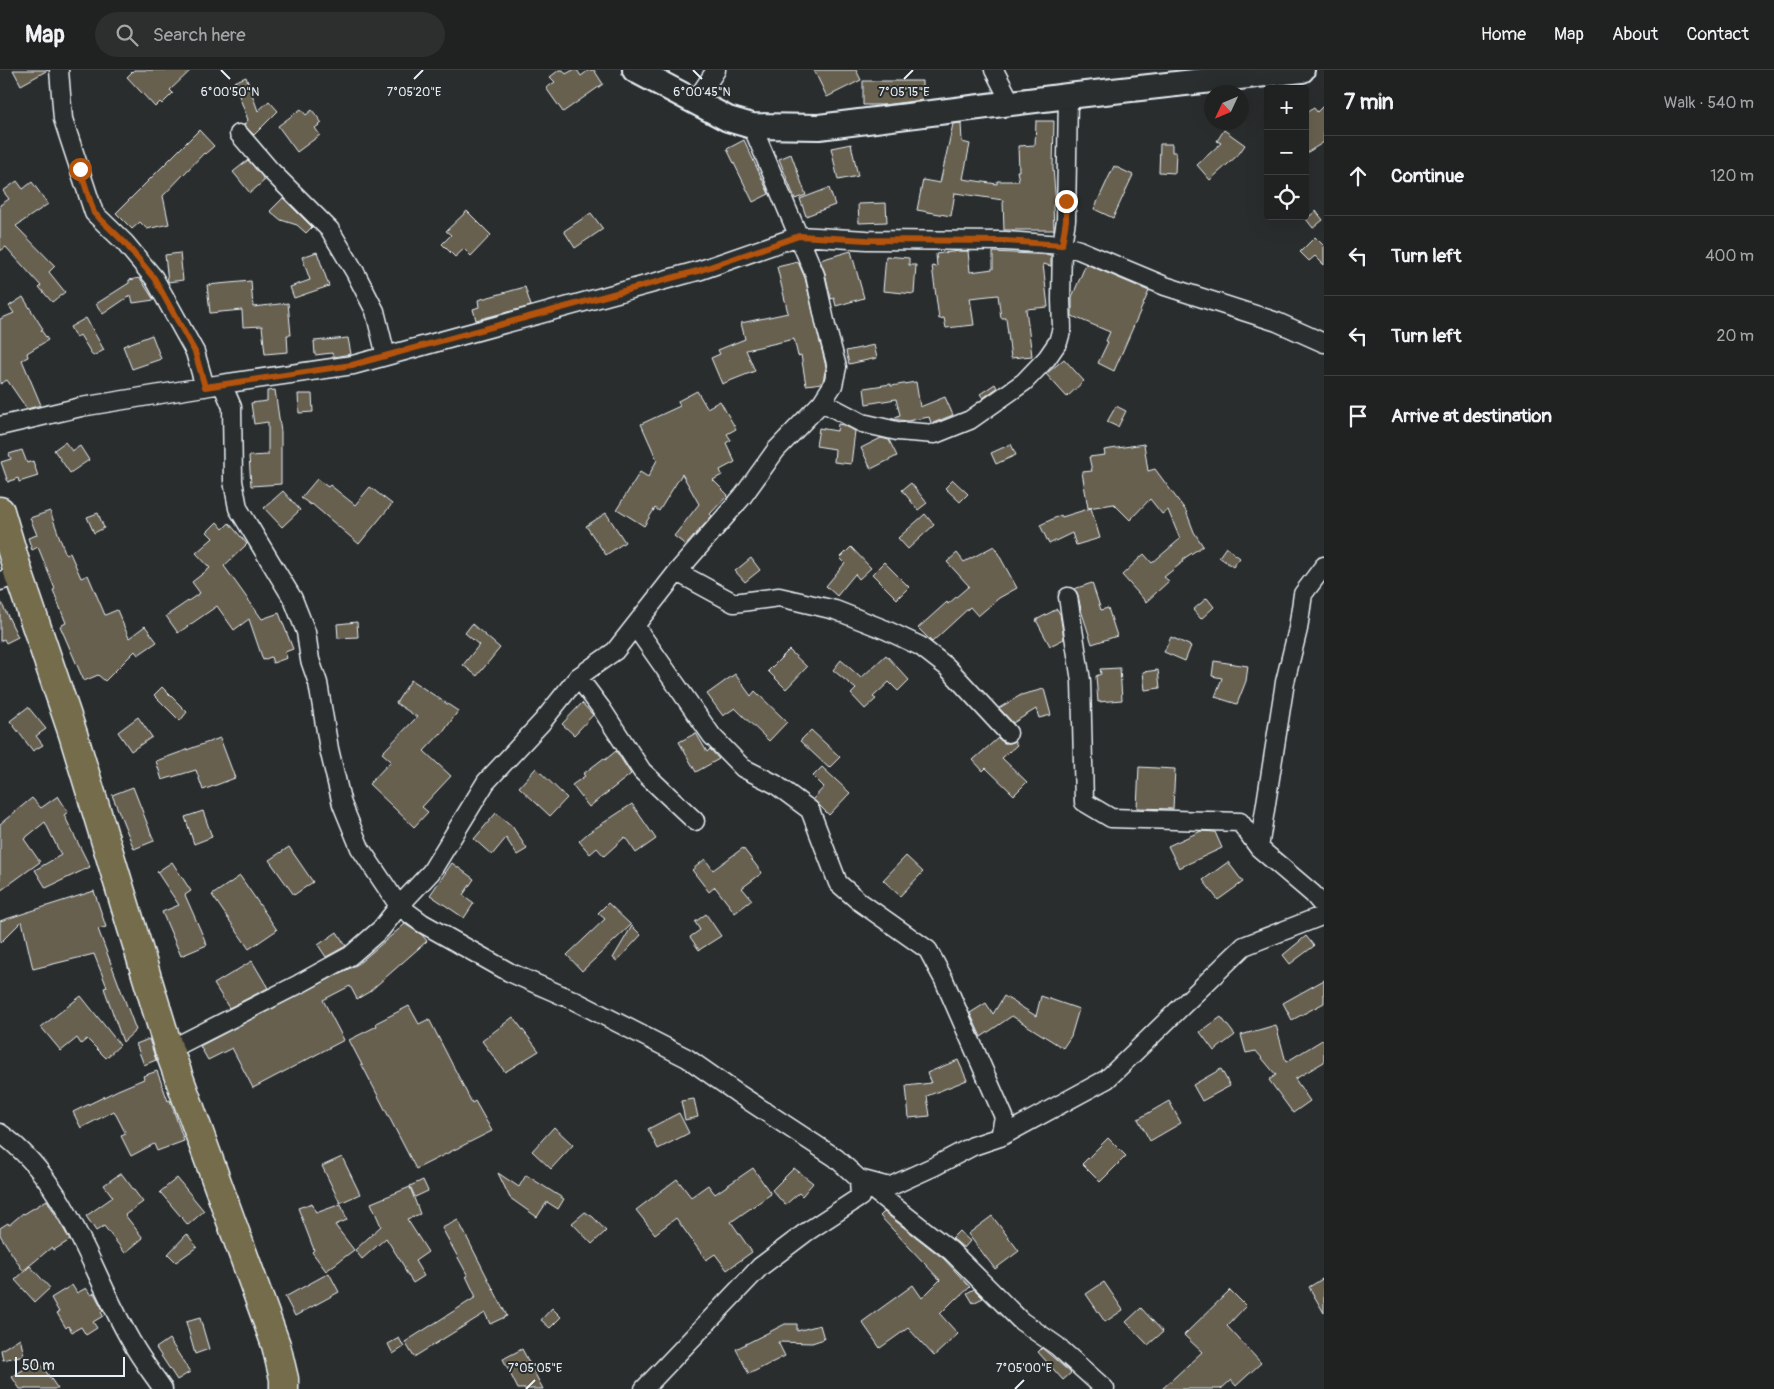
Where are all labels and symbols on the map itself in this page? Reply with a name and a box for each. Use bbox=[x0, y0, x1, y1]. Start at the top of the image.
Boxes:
text: 6°00'50"N bbox=[201, 85, 259, 100]
text: 7°05'20"E bbox=[387, 85, 441, 100]
text: 6°00'45"N bbox=[673, 85, 731, 100]
text: 7°05'15"E bbox=[879, 85, 930, 100]
north arrow bbox=[1204, 85, 1249, 130]
route start bbox=[69, 158, 92, 181]
route end bbox=[1055, 190, 1078, 213]
scale bar bbox=[15, 1354, 125, 1377]
text: 7°05'05"E bbox=[508, 1361, 562, 1376]
text: 7°05'00"E bbox=[996, 1361, 1052, 1376]

